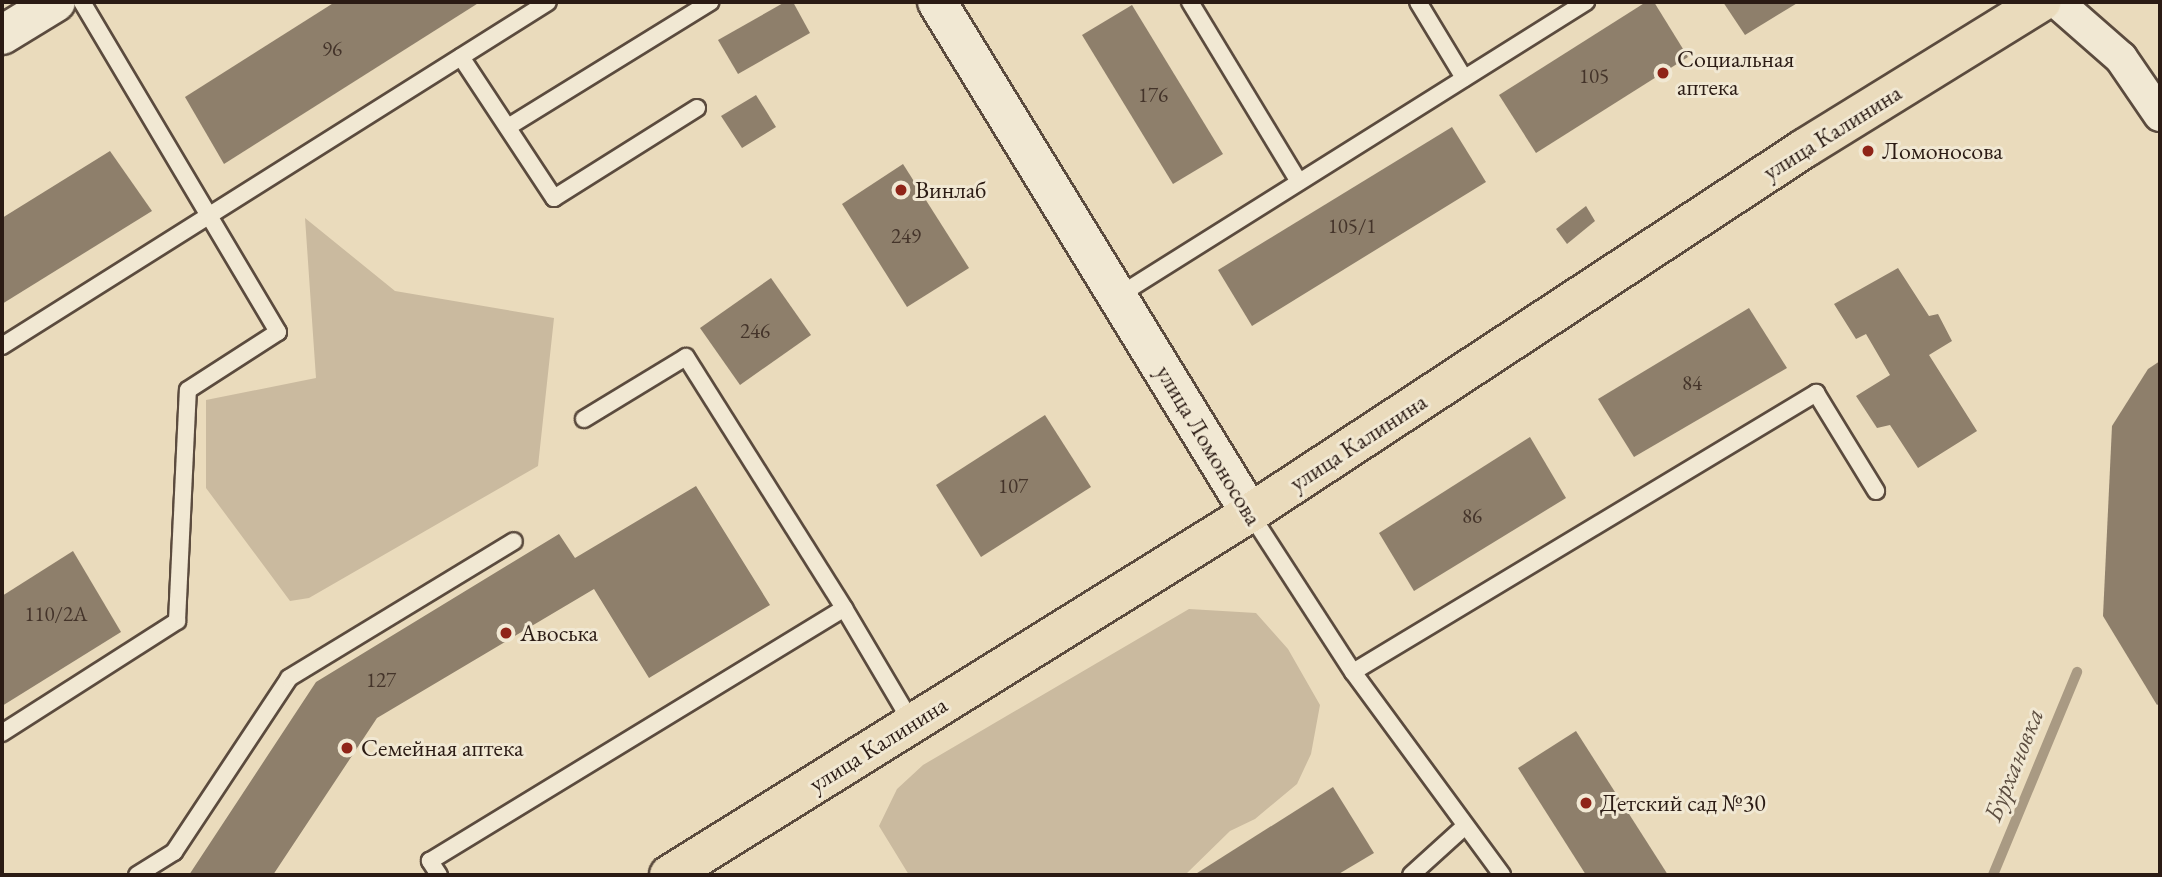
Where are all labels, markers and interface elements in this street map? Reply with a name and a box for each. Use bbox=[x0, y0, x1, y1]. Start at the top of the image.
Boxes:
house number: 96 bbox=[322, 36, 342, 62]
place label: Социальная аптека bbox=[1677, 45, 1794, 101]
house number: 105 bbox=[1579, 63, 1609, 89]
marker: Социальная аптека bbox=[1655, 65, 1671, 81]
street label: улица Калинина bbox=[1757, 78, 1907, 186]
house number: 176 bbox=[1138, 82, 1168, 108]
place label: Ломоносова bbox=[1882, 137, 2003, 165]
marker: Ломоносова bbox=[1860, 143, 1876, 159]
place label: Винлаб bbox=[915, 176, 986, 204]
marker: Винлаб bbox=[893, 182, 909, 198]
house number: 105/1 bbox=[1328, 213, 1376, 239]
house number: 249 bbox=[891, 223, 921, 249]
house number: 246 bbox=[740, 318, 770, 344]
street label: улица Ломоносова bbox=[1150, 360, 1268, 530]
house number: 84 bbox=[1682, 370, 1702, 396]
street label: улица Калинина bbox=[1284, 387, 1432, 497]
house number: 107 bbox=[998, 473, 1028, 499]
house number: 86 bbox=[1462, 503, 1482, 529]
house number: 110/2А bbox=[24, 601, 88, 627]
place label: Авоська bbox=[520, 619, 598, 647]
marker: Авоська bbox=[498, 625, 514, 641]
house number: 127 bbox=[366, 667, 396, 693]
street label: улица Калинина bbox=[803, 690, 953, 798]
water label: Бурхановка bbox=[1977, 704, 2051, 826]
place label: Семейная аптека bbox=[361, 734, 524, 762]
marker: Семейная аптека bbox=[339, 740, 355, 756]
place label: Детский сад №30 bbox=[1600, 789, 1766, 817]
marker: Детский сад №30 bbox=[1578, 795, 1594, 811]

